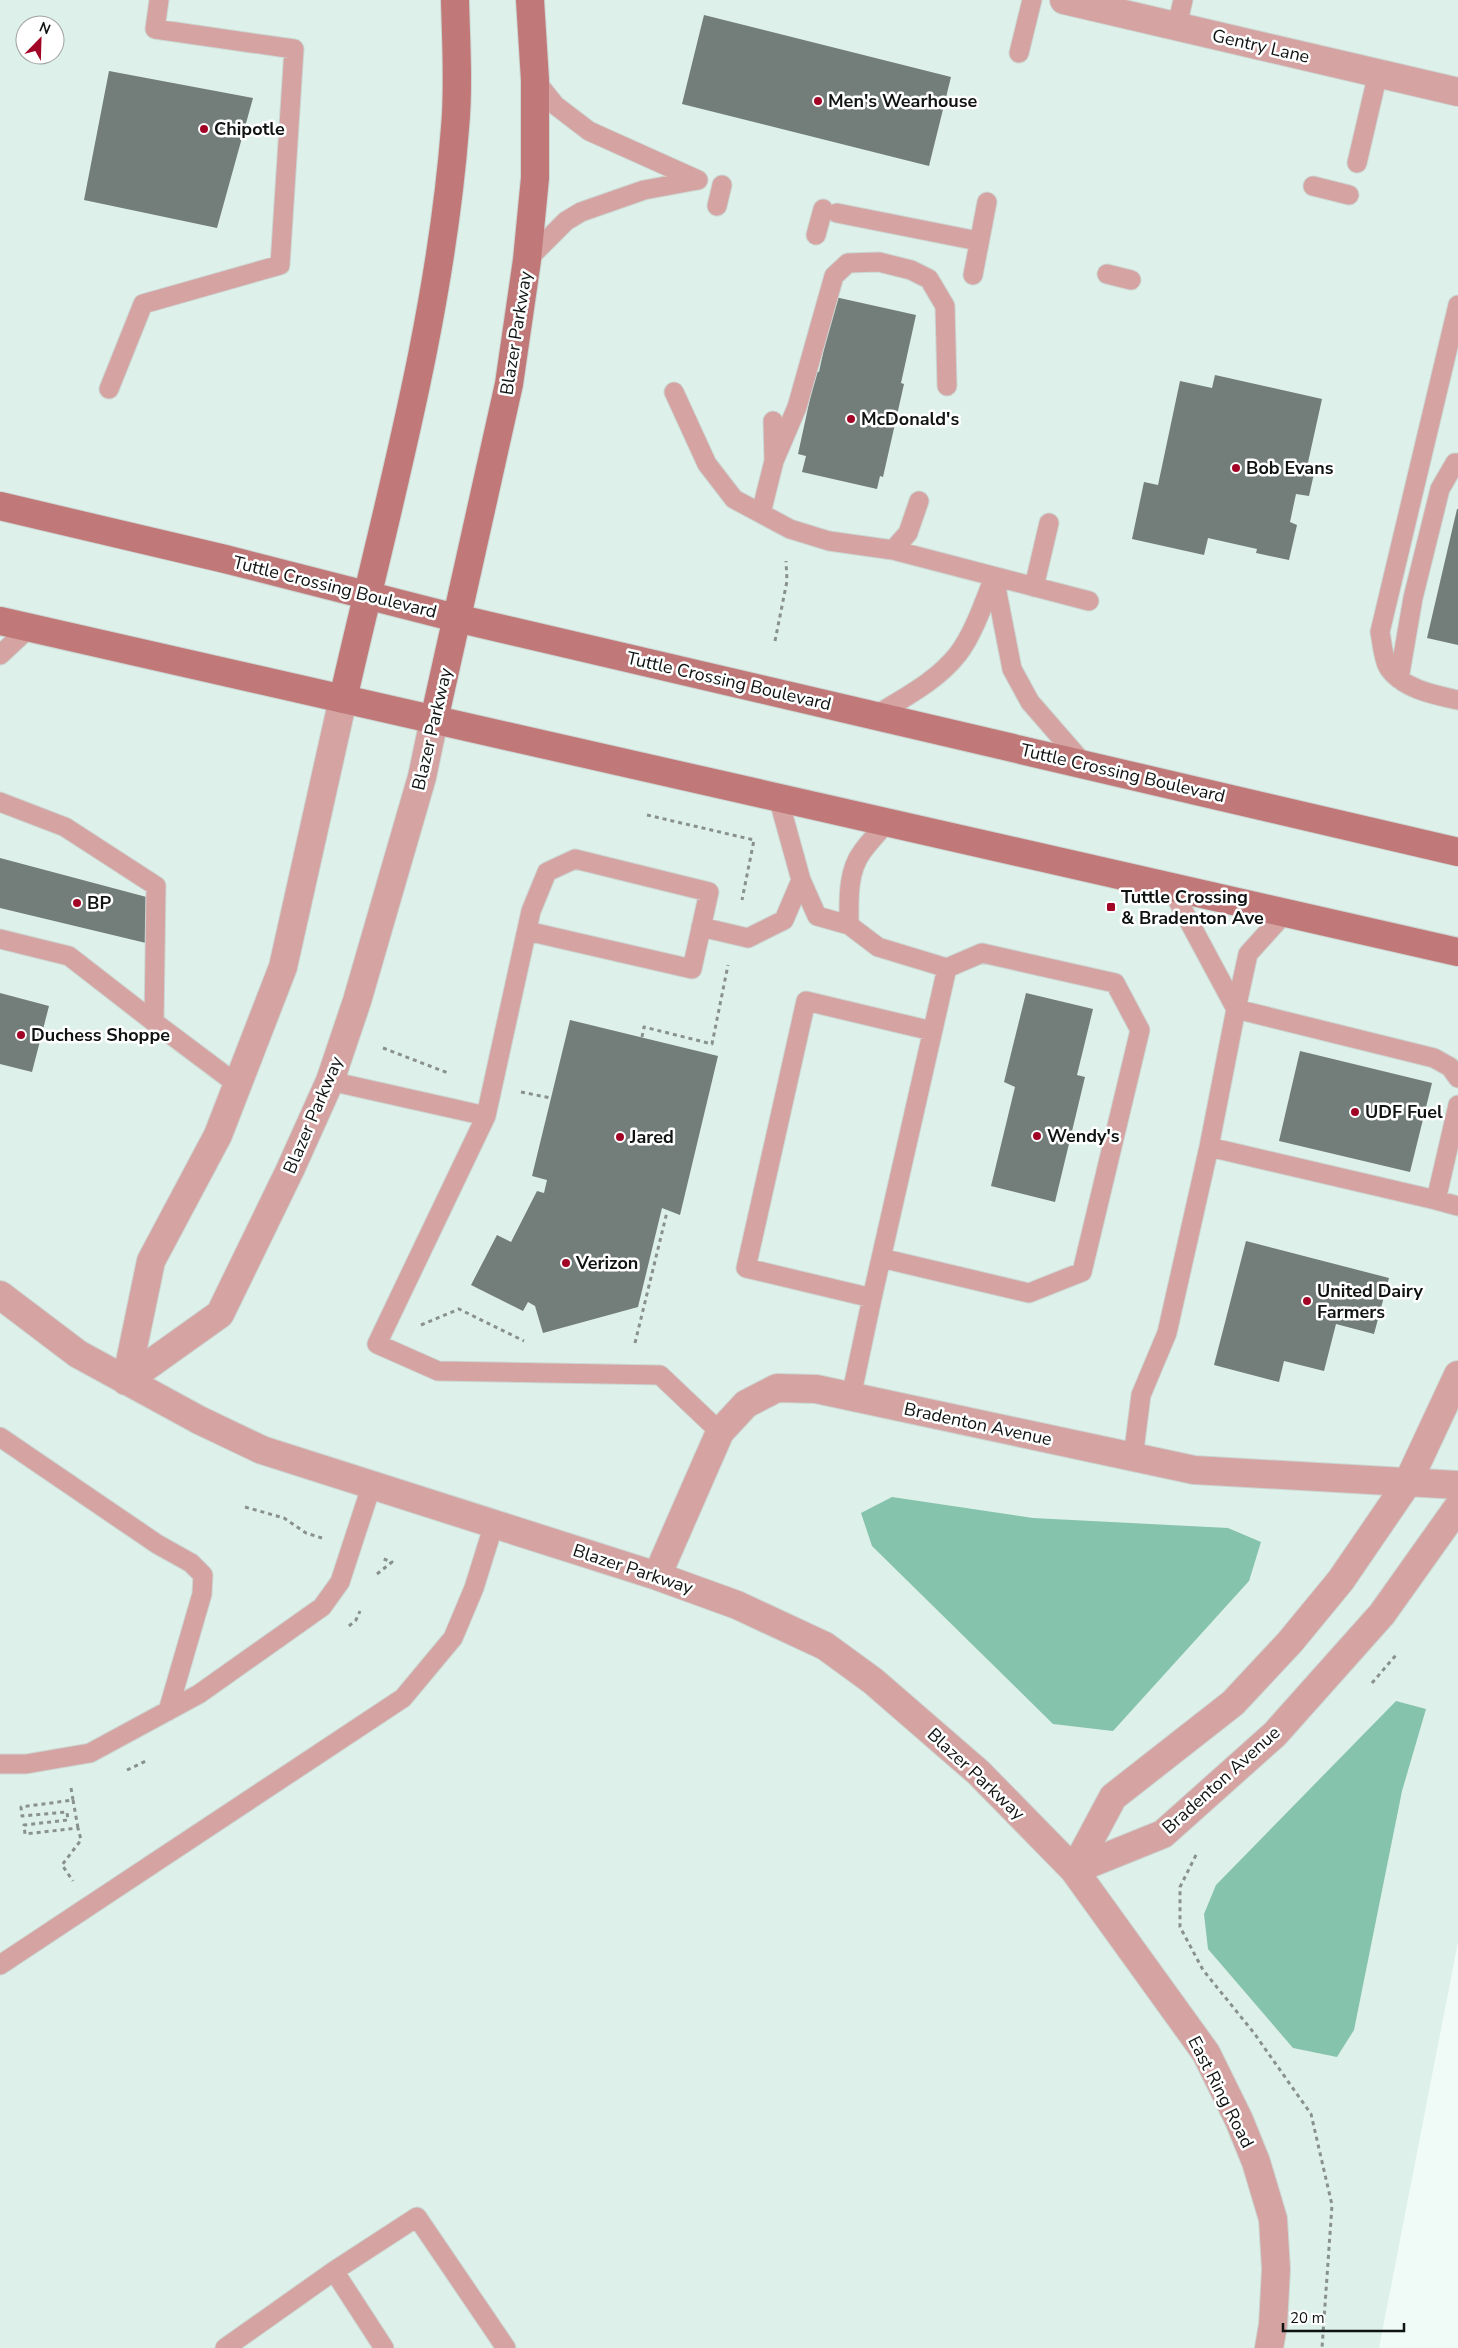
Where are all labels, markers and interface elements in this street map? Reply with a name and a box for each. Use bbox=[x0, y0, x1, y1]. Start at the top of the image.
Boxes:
north arrow bbox=[15, 15, 65, 65]
text: N bbox=[36, 18, 53, 39]
street label: Gentry Lane bbox=[1210, 23, 1312, 69]
place label: Men's Wearhouse bbox=[828, 89, 978, 113]
marker: Men's Wearhouse bbox=[812, 95, 824, 107]
place label: Chipotle bbox=[214, 117, 285, 141]
marker: Chipotle bbox=[198, 123, 210, 135]
street label: Blazer Parkway bbox=[494, 269, 538, 397]
place label: McDonald's bbox=[861, 407, 959, 431]
marker: McDonald's bbox=[845, 413, 857, 425]
place label: Bob Evans bbox=[1246, 456, 1334, 480]
marker: Bob Evans bbox=[1230, 462, 1242, 474]
street label: Tuttle Crossing Boulevard bbox=[231, 550, 439, 624]
street label: Tuttle Crossing Boulevard bbox=[624, 646, 834, 716]
street label: Blazer Parkway bbox=[406, 665, 458, 793]
street label: Tuttle Crossing Boulevard bbox=[1018, 738, 1228, 808]
place label: Tuttle Crossing & Bradenton Ave bbox=[1121, 885, 1264, 930]
place label: BP bbox=[87, 891, 111, 915]
marker: BP bbox=[71, 897, 83, 909]
marker: Tuttle Crossing & Bradenton Ave bbox=[1105, 901, 1117, 913]
place label: Duchess Shoppe bbox=[31, 1023, 170, 1047]
marker: Duchess Shoppe bbox=[15, 1029, 27, 1041]
street label: Blazer Parkway bbox=[278, 1052, 349, 1177]
place label: UDF Fuel bbox=[1365, 1100, 1443, 1124]
marker: UDF Fuel bbox=[1349, 1106, 1361, 1118]
place label: Wendy's bbox=[1047, 1124, 1120, 1148]
place label: Jared bbox=[629, 1125, 674, 1149]
marker: Wendy's bbox=[1031, 1130, 1043, 1142]
marker: Jared bbox=[614, 1131, 626, 1143]
place label: Verizon bbox=[575, 1251, 638, 1275]
marker: Verizon bbox=[560, 1257, 572, 1269]
place label: United Dairy Farmers bbox=[1317, 1279, 1423, 1324]
marker: United Dairy Farmers bbox=[1301, 1295, 1313, 1307]
street label: Bradenton Avenue bbox=[902, 1397, 1054, 1451]
street label: Blazer Parkway bbox=[570, 1538, 697, 1600]
street label: Bradenton Avenue bbox=[1157, 1721, 1285, 1839]
street label: Blazer Parkway bbox=[922, 1723, 1030, 1826]
street label: East Ring Road bbox=[1182, 2032, 1260, 2152]
scale bar bbox=[1283, 2300, 1404, 2332]
text: 20 m bbox=[1290, 2308, 1325, 2328]

